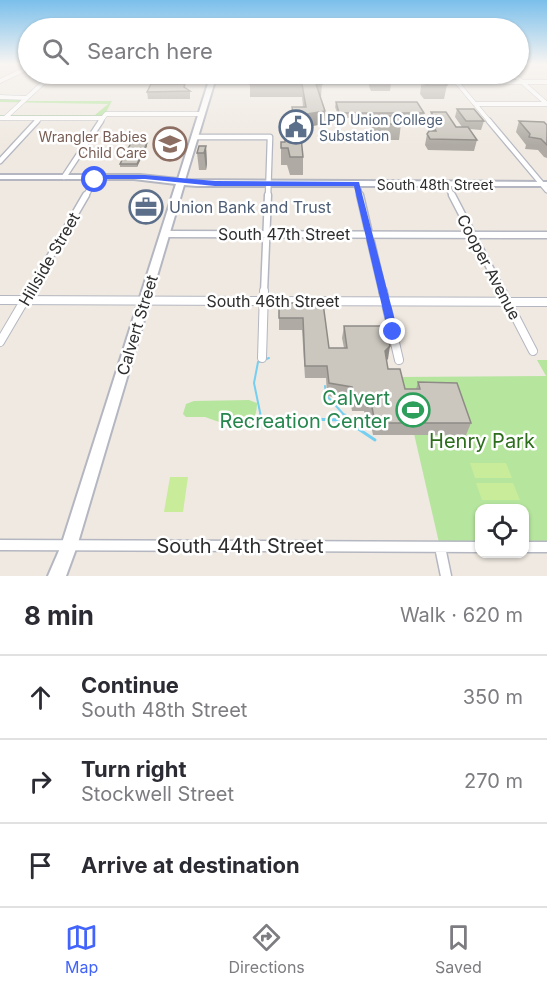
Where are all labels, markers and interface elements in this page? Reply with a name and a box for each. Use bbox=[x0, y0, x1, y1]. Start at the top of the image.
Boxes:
search box bbox=[18, 18, 529, 84]
icon: search bbox=[39, 35, 72, 68]
text: Search here bbox=[87, 38, 213, 64]
public building icon: LPD Union College Substation bbox=[278, 109, 314, 145]
place label: LPD Union College Substation bbox=[319, 111, 443, 144]
school or university icon: Wrangler Babies Child Care bbox=[152, 126, 188, 162]
place label: Wrangler Babies Child Care bbox=[38, 128, 147, 161]
route start bbox=[81, 166, 107, 192]
street label: South 48th Street bbox=[377, 176, 494, 193]
office icon: Union Bank and Trust bbox=[128, 189, 164, 225]
place label: Union Bank and Trust bbox=[169, 197, 331, 217]
street label: Hillside Street bbox=[14, 209, 84, 309]
street label: Cooper Avenue bbox=[453, 211, 525, 323]
street label: South 47th Street bbox=[218, 224, 350, 244]
street label: Calvert Street bbox=[112, 272, 162, 378]
street label: South 46th Street bbox=[206, 291, 340, 311]
route end bbox=[379, 318, 405, 344]
place label: Calvert Recreation Center bbox=[220, 386, 390, 433]
sports icon: Calvert Recreation Center bbox=[395, 392, 431, 428]
park label: Henry Park bbox=[429, 429, 535, 453]
map controls bbox=[475, 504, 529, 558]
button: locate bbox=[475, 504, 529, 558]
street label: South 44th Street bbox=[157, 534, 324, 558]
text: 8 min bbox=[24, 600, 94, 631]
text: Walk · 620 m bbox=[400, 603, 523, 627]
text: Continue bbox=[81, 672, 179, 698]
icon: ahead bbox=[24, 681, 57, 714]
text: 350 m bbox=[463, 685, 523, 709]
text: South 48th Street bbox=[81, 698, 247, 722]
text: Turn right bbox=[81, 756, 187, 782]
icon: right bbox=[24, 765, 57, 798]
text: 270 m bbox=[464, 769, 523, 793]
text: Stockwell Street bbox=[81, 782, 234, 806]
icon: arrive bbox=[24, 849, 57, 882]
text: Arrive at destination bbox=[81, 852, 300, 878]
tab: Map bbox=[65, 921, 98, 977]
tab: Directions bbox=[229, 921, 305, 977]
tab: Saved bbox=[435, 921, 482, 977]

